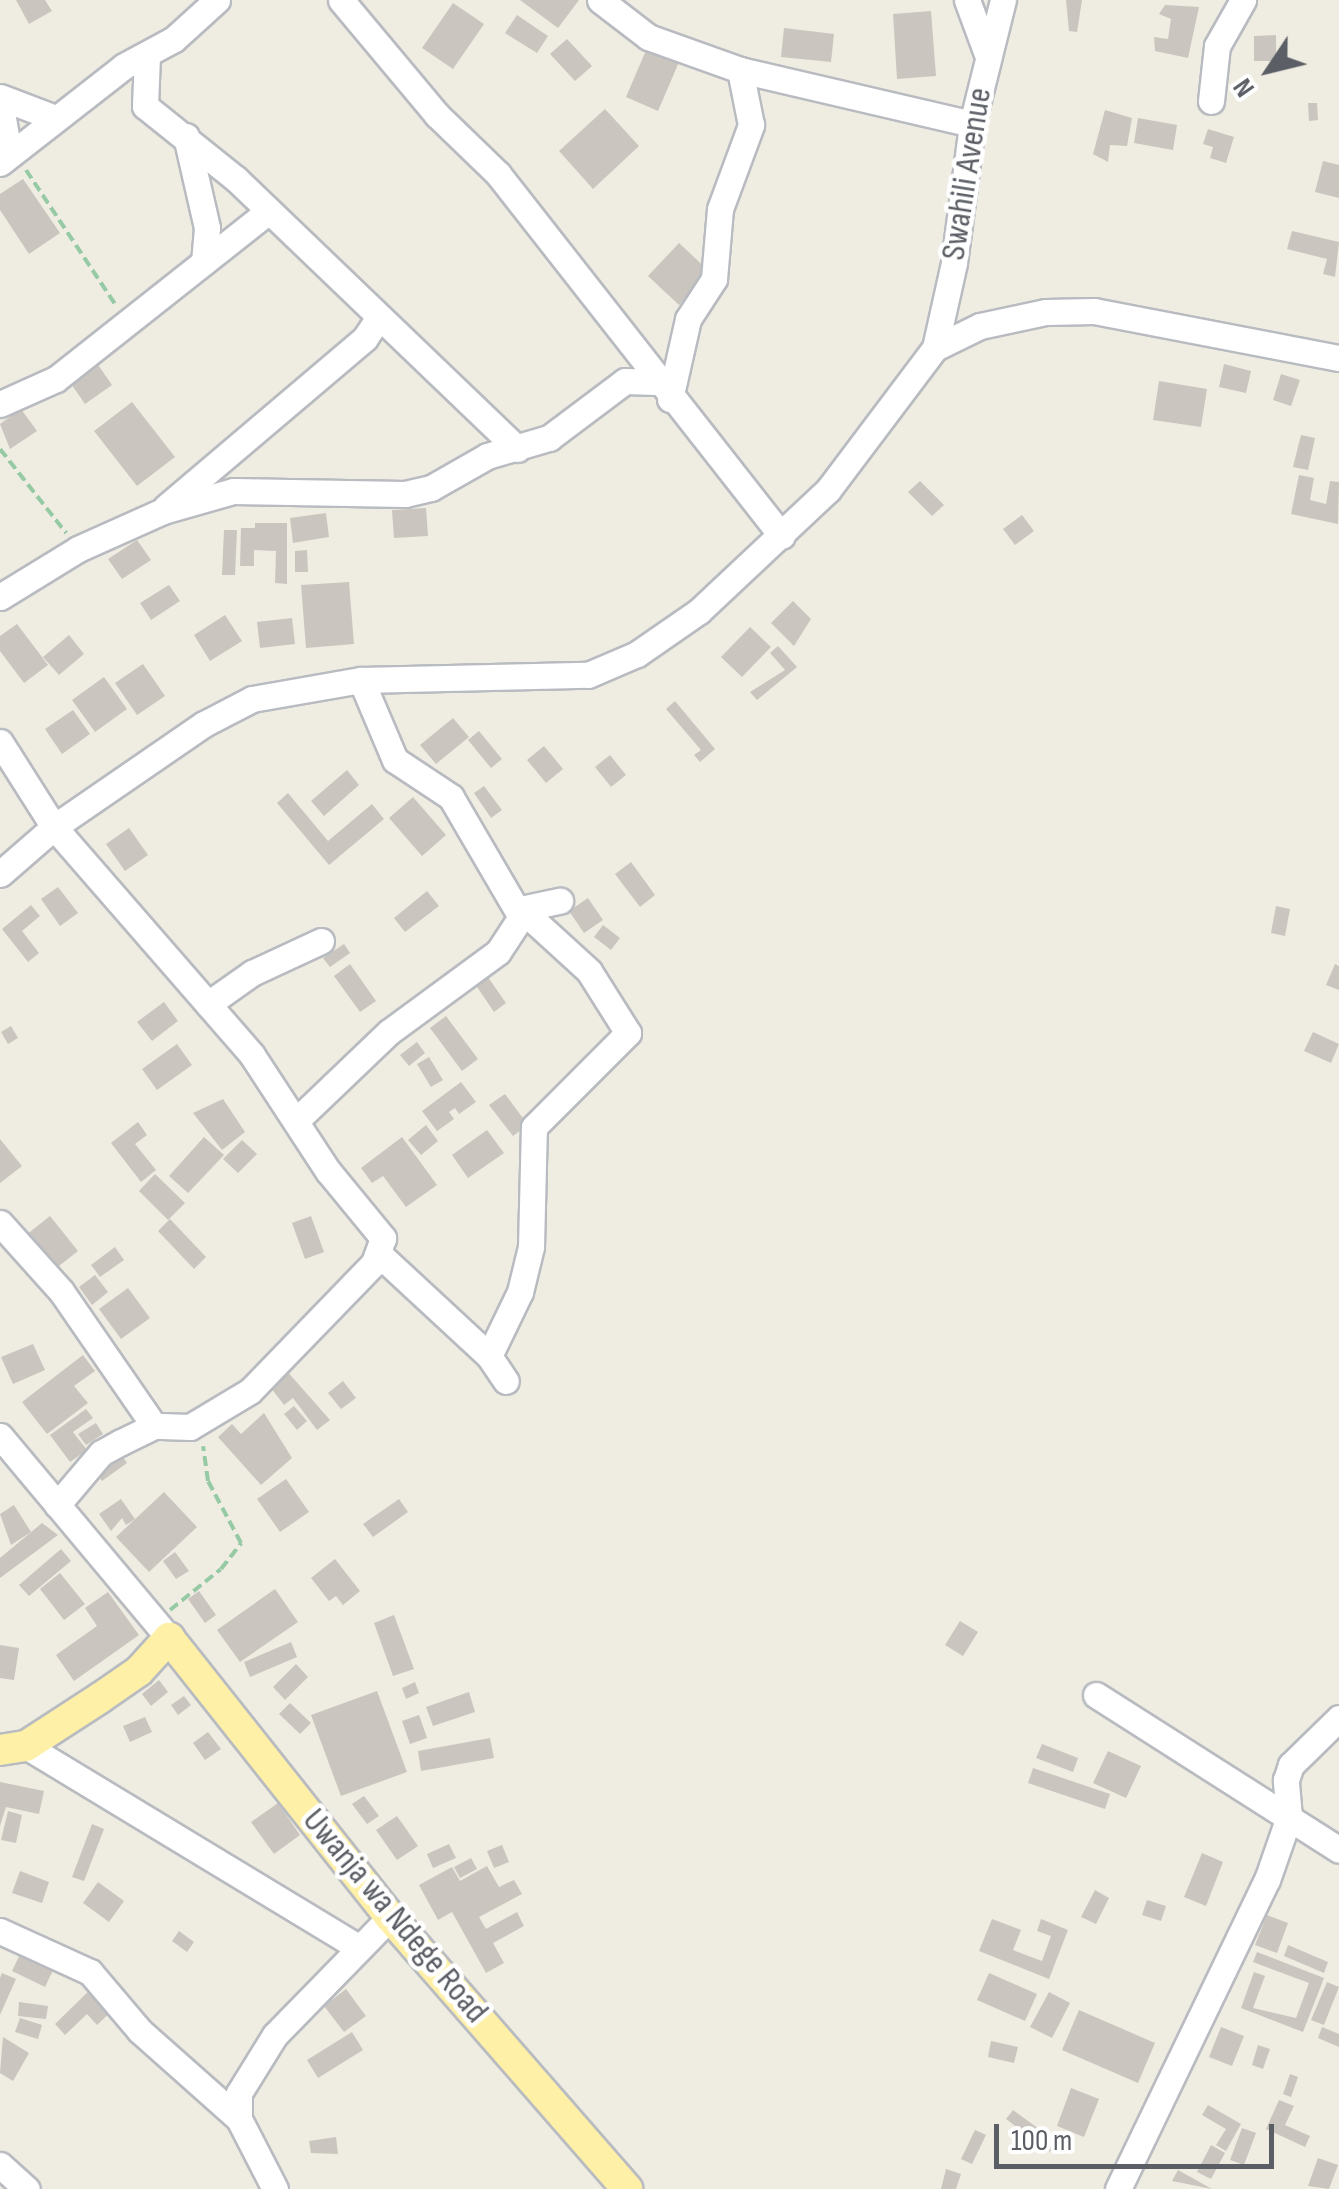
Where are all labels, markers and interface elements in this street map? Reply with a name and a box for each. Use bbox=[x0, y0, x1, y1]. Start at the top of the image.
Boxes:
north arrow bbox=[1219, 20, 1319, 120]
text: N bbox=[1226, 72, 1262, 103]
street label: Swahili Avenue bbox=[933, 85, 1001, 263]
street label: Uwanja wa Ndege Road bbox=[293, 1800, 497, 2032]
scale bar bbox=[999, 2104, 1279, 2166]
text: 100 m bbox=[1011, 2123, 1072, 2159]

